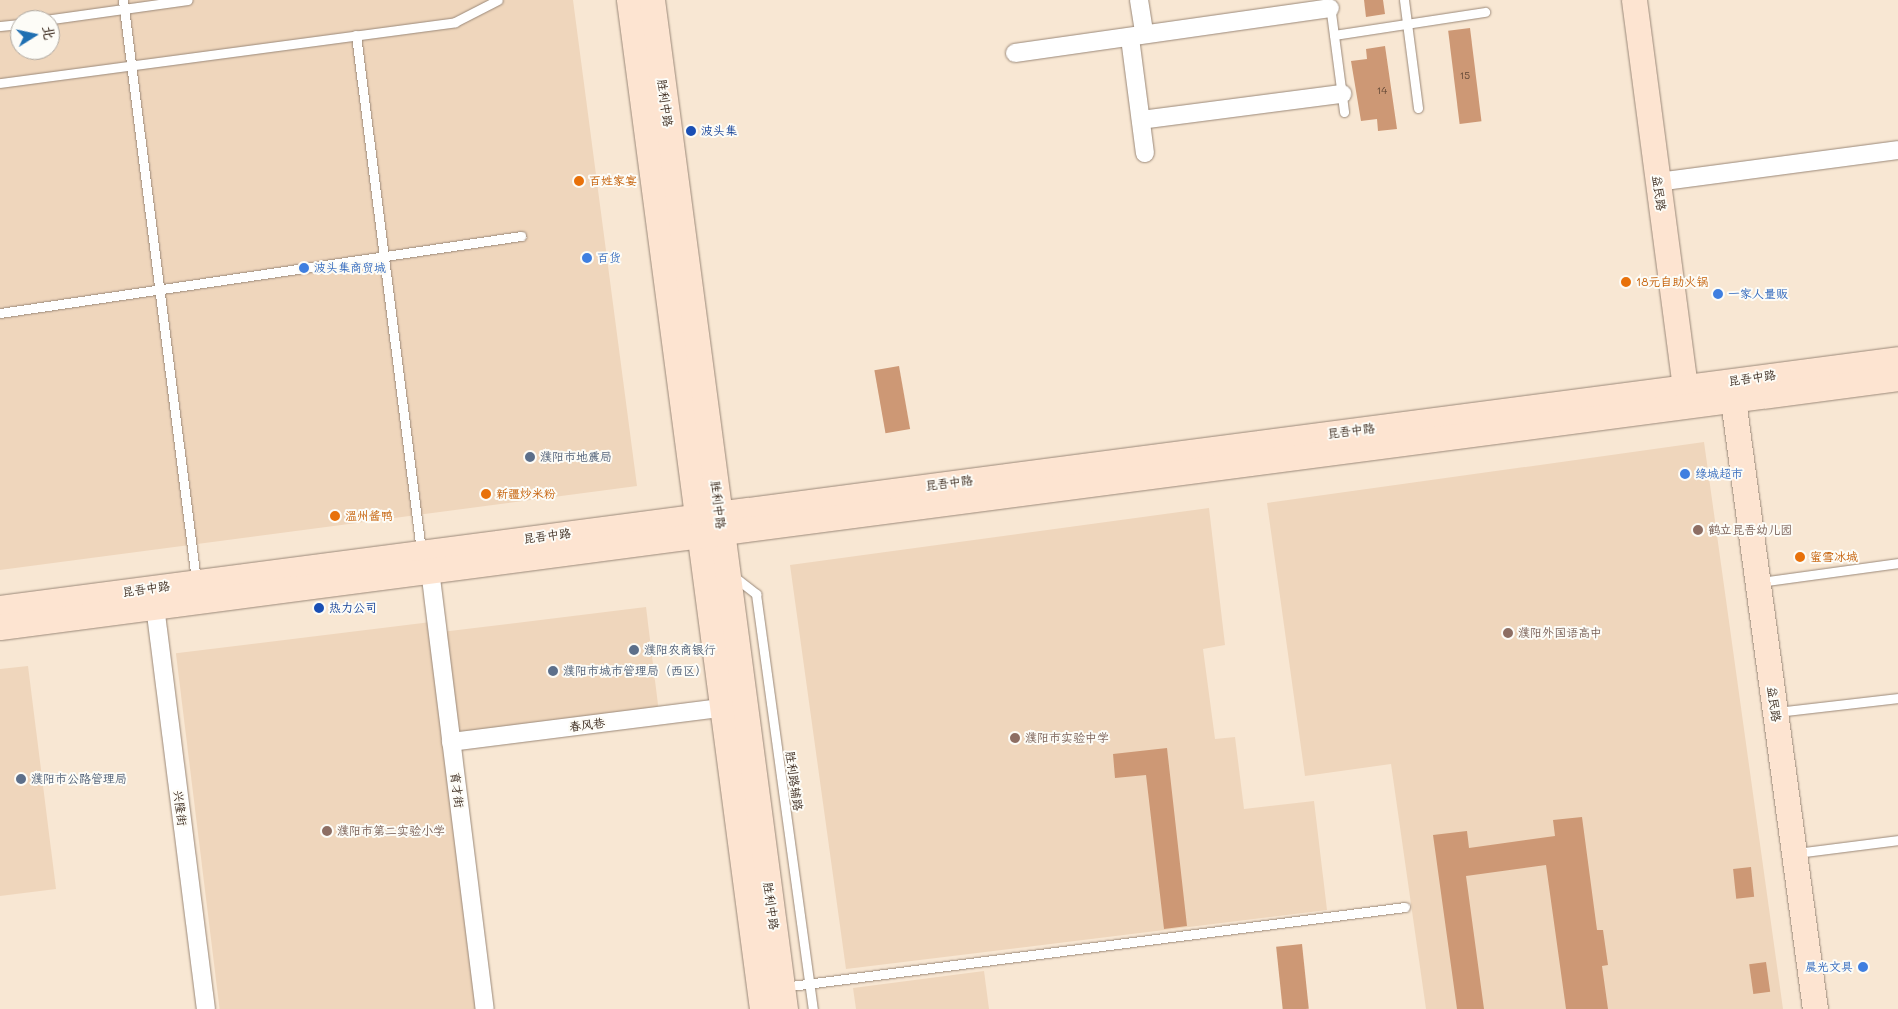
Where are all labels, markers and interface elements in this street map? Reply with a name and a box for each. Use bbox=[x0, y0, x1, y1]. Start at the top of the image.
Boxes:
north arrow bbox=[10, 10, 60, 60]
text: 北 bbox=[39, 24, 60, 41]
house number: 15 bbox=[1460, 70, 1470, 82]
street label: 胜利中路 bbox=[655, 78, 675, 128]
house number: 14 bbox=[1377, 85, 1387, 97]
place label: 波头集 bbox=[701, 124, 737, 138]
marker: 波头集 bbox=[685, 125, 697, 137]
place label: 百姓家宴 bbox=[589, 174, 637, 188]
street label: 益民路 bbox=[1649, 174, 1669, 212]
marker: 百姓家宴 bbox=[573, 175, 585, 187]
place label: 百货 bbox=[597, 251, 621, 265]
marker: 百货 bbox=[581, 252, 593, 264]
place label: 波头集商贸城 bbox=[314, 261, 386, 275]
marker: 波头集商贸城 bbox=[298, 262, 310, 274]
place label: 18元自助火锅 bbox=[1636, 275, 1709, 289]
marker: 18元自助火锅 bbox=[1620, 276, 1632, 288]
place label: 一家人量贩 bbox=[1728, 287, 1788, 301]
marker: 一家人量贩 bbox=[1712, 288, 1724, 300]
street label: 昆吾中路 bbox=[1727, 368, 1777, 388]
street label: 昆吾中路 bbox=[1326, 421, 1376, 441]
place label: 濮阳市地震局 bbox=[540, 450, 612, 464]
marker: 濮阳市地震局 bbox=[524, 451, 536, 463]
place label: 绿城超市 bbox=[1695, 467, 1743, 481]
marker: 绿城超市 bbox=[1679, 468, 1691, 480]
street label: 昆吾中路 bbox=[924, 473, 974, 493]
street label: 胜利中路 bbox=[708, 480, 728, 530]
place label: 新疆炒米粉 bbox=[496, 487, 556, 501]
marker: 新疆炒米粉 bbox=[480, 488, 492, 500]
place label: 温州酱鸭 bbox=[345, 509, 393, 523]
marker: 温州酱鸭 bbox=[329, 510, 341, 522]
place label: 鹤立昆吾幼儿园 bbox=[1708, 523, 1792, 537]
marker: 鹤立昆吾幼儿园 bbox=[1692, 524, 1704, 536]
street label: 昆吾中路 bbox=[522, 526, 572, 546]
place label: 蜜雪冰城 bbox=[1810, 550, 1858, 564]
marker: 蜜雪冰城 bbox=[1794, 551, 1806, 563]
street label: 昆吾中路 bbox=[121, 579, 171, 599]
place label: 热力公司 bbox=[329, 601, 377, 615]
marker: 热力公司 bbox=[313, 602, 325, 614]
place label: 濮阳外国语高中 bbox=[1518, 626, 1602, 640]
marker: 濮阳外国语高中 bbox=[1502, 627, 1514, 639]
place label: 濮阳农商银行 bbox=[644, 643, 716, 657]
marker: 濮阳农商银行 bbox=[628, 644, 640, 656]
place label: 濮阳市城市管理局（西区） bbox=[563, 664, 707, 678]
marker: 濮阳市城市管理局（西区） bbox=[547, 665, 559, 677]
street label: 益民路 bbox=[1764, 685, 1784, 723]
street label: 春风巷 bbox=[568, 716, 606, 734]
place label: 濮阳市实验中学 bbox=[1025, 731, 1109, 745]
marker: 濮阳市实验中学 bbox=[1009, 732, 1021, 744]
street label: 胜利路辅路 bbox=[783, 750, 805, 812]
street label: 育才街 bbox=[448, 771, 466, 809]
place label: 濮阳市公路管理局 bbox=[31, 772, 127, 786]
marker: 濮阳市公路管理局 bbox=[15, 773, 27, 785]
street label: 兴隆街 bbox=[171, 789, 189, 827]
place label: 濮阳市第二实验小学 bbox=[337, 824, 445, 838]
marker: 濮阳市第二实验小学 bbox=[321, 825, 333, 837]
street label: 胜利中路 bbox=[761, 881, 781, 931]
place label: 晨光文具 bbox=[1805, 960, 1853, 974]
marker: 晨光文具 bbox=[1857, 961, 1869, 973]

